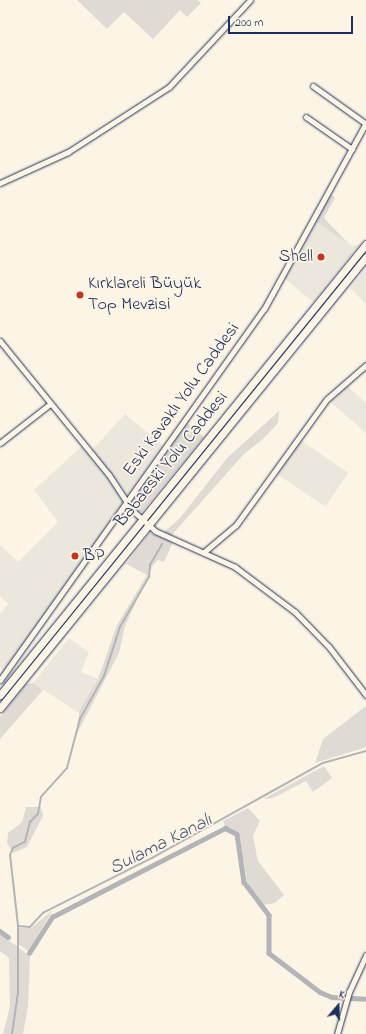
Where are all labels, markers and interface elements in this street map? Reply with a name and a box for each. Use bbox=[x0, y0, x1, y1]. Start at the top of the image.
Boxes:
scale bar bbox=[230, 8, 355, 34]
text: 200 m bbox=[235, 14, 264, 32]
place label: Shell bbox=[279, 246, 313, 268]
marker: Shell bbox=[316, 252, 326, 262]
place label: Kırklareli Büyük Top Mevzisi bbox=[88, 274, 201, 316]
marker: Kırklareli Büyük Top Mevzisi bbox=[75, 290, 85, 300]
street label: Eski Kavaklı Yolu Caddesi bbox=[119, 319, 245, 481]
street label: Babaeski Yolu Caddesi bbox=[111, 388, 233, 532]
place label: BP bbox=[83, 545, 104, 567]
marker: BP bbox=[70, 551, 80, 561]
water label: Sulama Kanalı bbox=[106, 809, 216, 881]
north arrow bbox=[318, 986, 358, 1026]
text: K bbox=[337, 986, 347, 1003]

